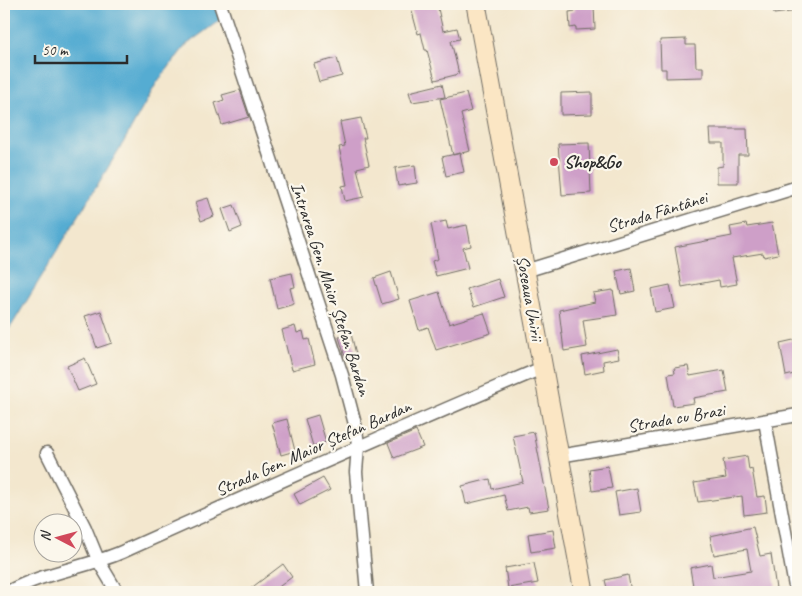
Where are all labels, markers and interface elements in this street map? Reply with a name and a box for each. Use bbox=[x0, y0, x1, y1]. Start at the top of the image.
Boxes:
scale bar bbox=[35, 32, 128, 64]
text: 50 m bbox=[42, 41, 69, 60]
place label: Shop&Go bbox=[564, 151, 622, 173]
marker: Shop&Go bbox=[548, 156, 560, 168]
street label: Intrarea Gen. Maior Ștefan Bardan bbox=[286, 179, 376, 399]
street label: Strada Fântânei bbox=[604, 186, 712, 238]
street label: Șoseaua Unirii bbox=[512, 254, 549, 345]
street label: Strada Gen. Maior Ștefan Bardan bbox=[212, 395, 415, 501]
street label: Strada cu Brazi bbox=[626, 398, 729, 437]
north arrow bbox=[32, 514, 82, 564]
text: N bbox=[37, 529, 55, 542]

